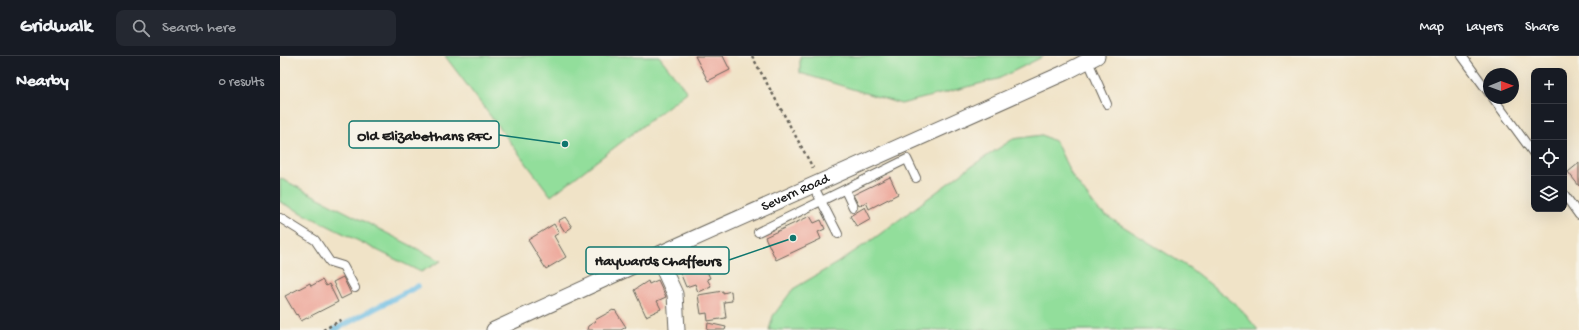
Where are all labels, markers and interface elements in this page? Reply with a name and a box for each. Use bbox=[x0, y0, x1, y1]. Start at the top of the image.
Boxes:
search box bbox=[116, 10, 396, 46]
text: Gridwalk bbox=[20, 16, 92, 39]
icon: search bbox=[130, 17, 152, 39]
text: Search here bbox=[162, 19, 236, 37]
text: Map bbox=[1420, 19, 1444, 36]
text: Layers bbox=[1466, 19, 1503, 36]
text: Share bbox=[1525, 19, 1559, 36]
north arrow bbox=[1483, 68, 1519, 104]
map controls bbox=[1531, 68, 1567, 212]
button: + bbox=[1531, 68, 1567, 104]
text: Nearby bbox=[16, 72, 69, 92]
text: 0 results bbox=[218, 75, 264, 90]
button: − bbox=[1531, 104, 1567, 140]
callout: Old Elizabethans RFC bbox=[349, 121, 499, 148]
text: Old Elizabethans RFC bbox=[357, 128, 493, 146]
button: locate bbox=[1531, 140, 1567, 176]
street label: Severn Road bbox=[759, 170, 834, 216]
button: layers bbox=[1531, 176, 1567, 212]
callout: Haywards Chaffeurs bbox=[586, 247, 729, 274]
text: Haywards Chaffeurs bbox=[595, 253, 723, 271]

